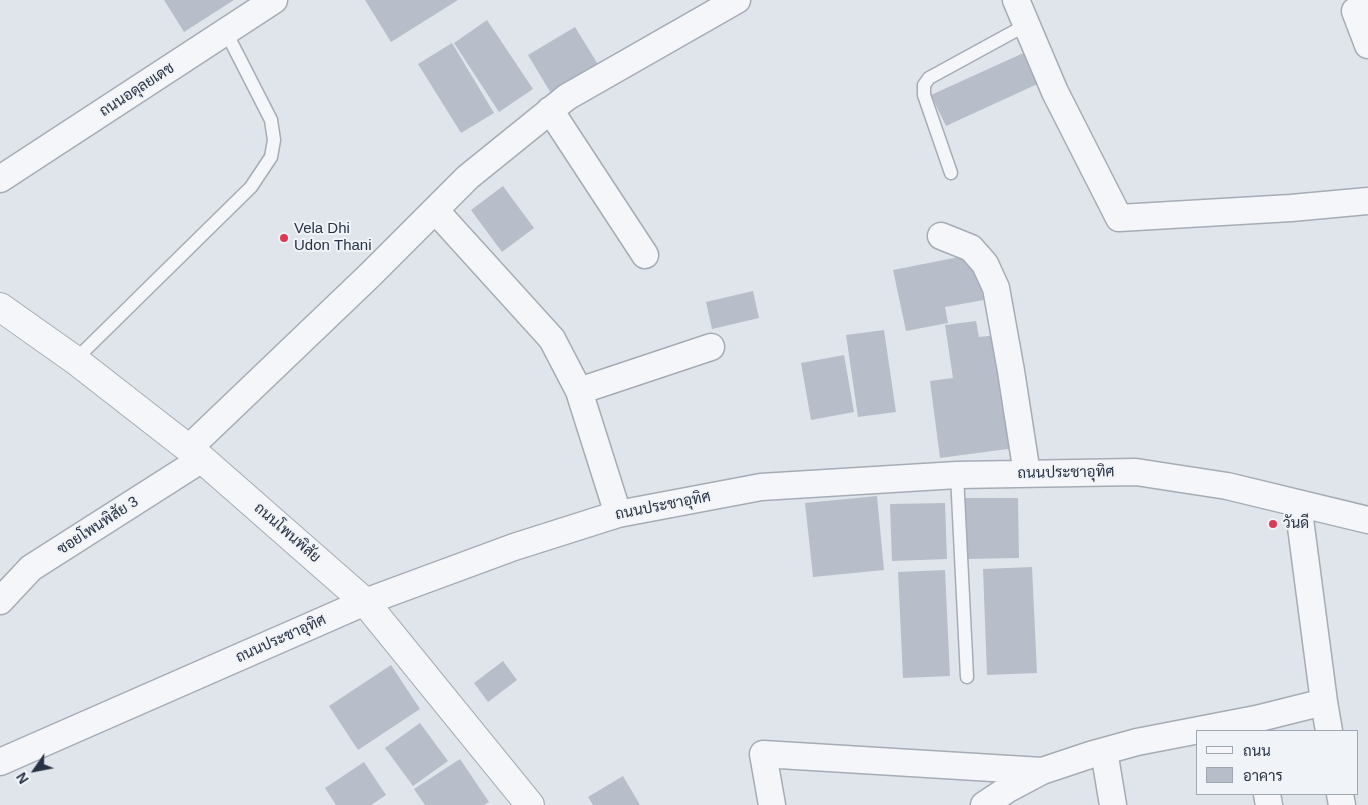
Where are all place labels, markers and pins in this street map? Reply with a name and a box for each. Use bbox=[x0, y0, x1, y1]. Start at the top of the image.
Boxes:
place label: Vela Dhi Udon Thani bbox=[294, 220, 372, 255]
marker: Vela Dhi Udon Thani bbox=[278, 232, 290, 244]
place label: วันดี bbox=[1283, 515, 1309, 533]
marker: วันดี bbox=[1267, 518, 1279, 530]

